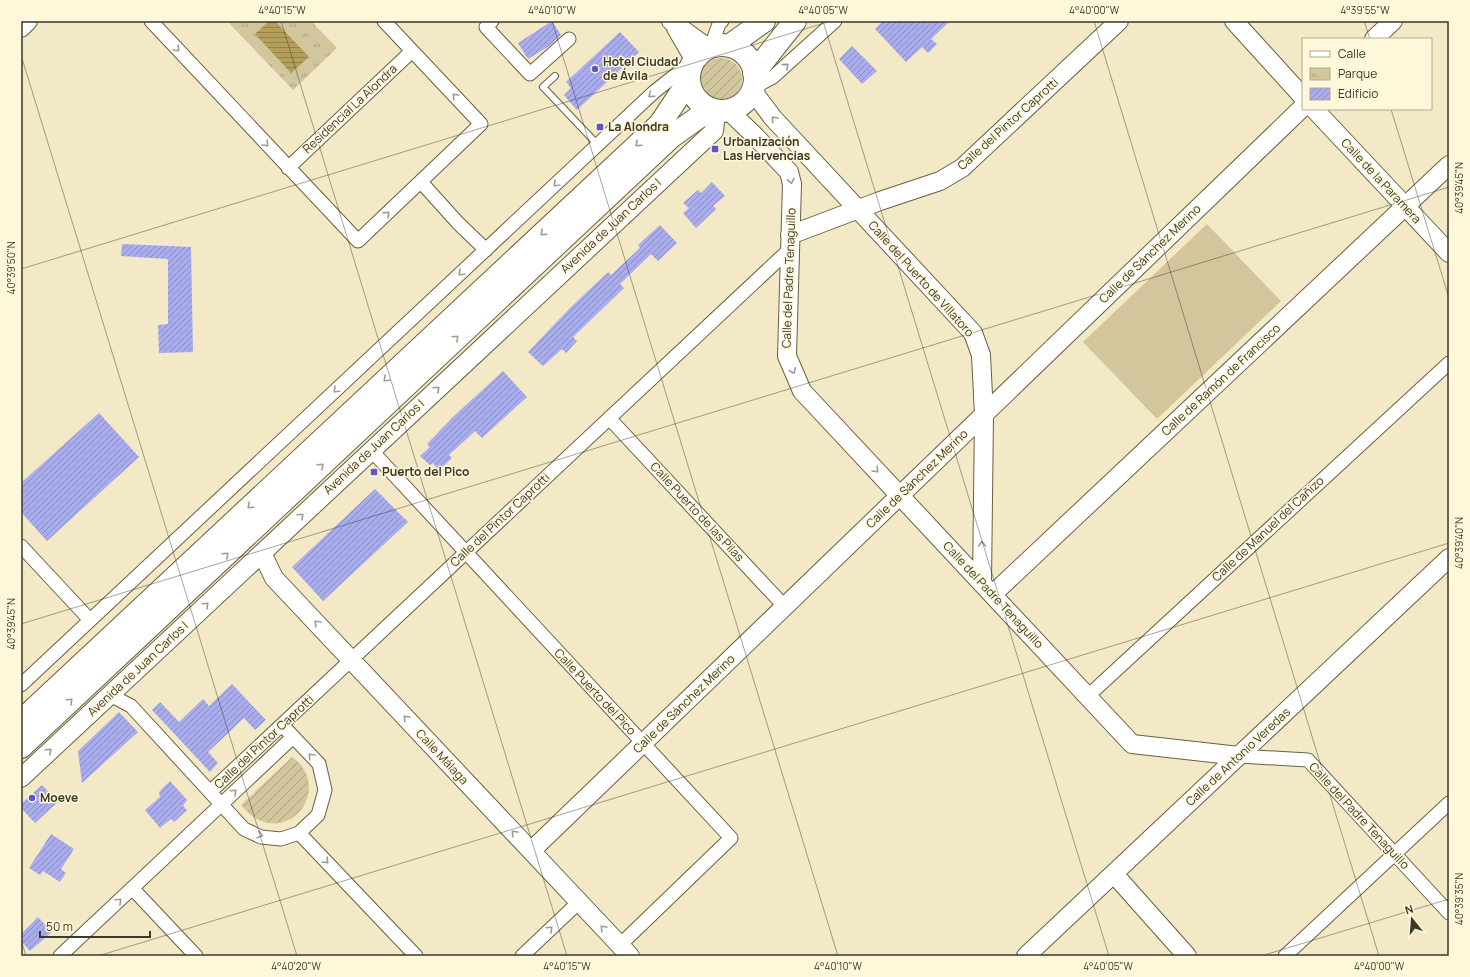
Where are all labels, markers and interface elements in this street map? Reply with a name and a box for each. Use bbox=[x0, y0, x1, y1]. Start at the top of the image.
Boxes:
text: 4°40'15"W bbox=[258, 3, 306, 17]
text: 4°40'10"W bbox=[528, 3, 577, 17]
text: 4°40'05"W bbox=[798, 3, 848, 17]
text: 4°40'00"W bbox=[1069, 3, 1120, 17]
text: 4°39'55"W bbox=[1340, 3, 1390, 17]
legend bbox=[1302, 38, 1432, 110]
one-way arrow bbox=[173, 45, 180, 52]
text: Calle bbox=[1338, 45, 1366, 62]
place label: Hotel Ciudad de Ávila bbox=[603, 53, 678, 84]
street label: Residencial La Alondra bbox=[299, 60, 401, 157]
one-way arrow bbox=[781, 63, 789, 70]
marker: Hotel Ciudad de Ávila bbox=[590, 64, 600, 74]
text: Parque bbox=[1338, 65, 1377, 82]
street label: Calle del Pintor Caprotti bbox=[953, 74, 1062, 174]
text: Edificio bbox=[1338, 85, 1378, 102]
one-way arrow bbox=[648, 90, 656, 98]
one-way arrow bbox=[452, 93, 459, 101]
one-way arrow bbox=[772, 116, 779, 123]
place label: La Alondra bbox=[608, 118, 669, 135]
marker: La Alondra bbox=[595, 122, 605, 132]
place label: Urbanización Las Hervencias bbox=[723, 133, 811, 164]
street label: Calle de la Paramera bbox=[1337, 134, 1425, 227]
one-way arrow bbox=[262, 139, 269, 147]
one-way arrow bbox=[635, 140, 642, 147]
marker: Urbanización Las Hervencias bbox=[710, 144, 720, 154]
text: 40°39'45"N bbox=[1452, 162, 1466, 214]
street label: Avenida de Juan Carlos I bbox=[557, 174, 665, 277]
one-way arrow bbox=[786, 177, 794, 184]
one-way arrow bbox=[553, 179, 561, 187]
street label: Calle de Sánchez Merino bbox=[1095, 200, 1204, 307]
street label: Calle del Padre Tenaguillo bbox=[778, 207, 799, 349]
one-way arrow bbox=[382, 211, 390, 219]
street label: Calle del Puerto de Villatoro bbox=[865, 217, 978, 340]
one-way arrow bbox=[540, 228, 547, 235]
text: 40°39'50"N bbox=[4, 241, 18, 295]
one-way arrow bbox=[458, 268, 466, 276]
street label: Calle de Ramón de Francisco bbox=[1157, 320, 1284, 439]
one-way arrow bbox=[451, 336, 459, 343]
one-way arrow bbox=[788, 367, 796, 374]
one-way arrow bbox=[383, 374, 391, 382]
one-way arrow bbox=[333, 386, 341, 393]
one-way arrow bbox=[432, 387, 440, 394]
street label: Avenida de Juan Carlos I bbox=[320, 395, 428, 498]
street label: Calle de Sánchez Merino bbox=[862, 425, 971, 532]
street label: Calle Puerto de las Pilas bbox=[647, 458, 748, 565]
one-way arrow bbox=[316, 463, 324, 470]
place label: Puerto del Pico bbox=[382, 463, 469, 480]
one-way arrow bbox=[871, 465, 879, 473]
marker: Puerto del Pico bbox=[369, 467, 379, 477]
street label: Calle del Pintor Caprotti bbox=[446, 469, 553, 570]
street label: Calle de Manuel del Cañizo bbox=[1208, 472, 1327, 585]
one-way arrow bbox=[247, 501, 255, 509]
one-way arrow bbox=[296, 514, 304, 521]
text: 40°39'40"N bbox=[1452, 517, 1466, 569]
street label: Calle del Padre Tenaguillo bbox=[939, 537, 1048, 652]
one-way arrow bbox=[978, 541, 986, 547]
one-way arrow bbox=[221, 552, 229, 559]
text: 40°39'45"N bbox=[4, 598, 18, 650]
one-way arrow bbox=[201, 602, 209, 610]
street label: Avenida de Juan Carlos I bbox=[84, 617, 192, 720]
one-way arrow bbox=[314, 620, 322, 628]
street label: Calle Puerto del Pico bbox=[551, 645, 640, 739]
street label: Calle de Sánchez Merino bbox=[629, 650, 738, 757]
street label: Calle del Pintor Caprotti bbox=[210, 691, 317, 792]
one-way arrow bbox=[65, 698, 73, 706]
street label: Calle de Antonio Veredas bbox=[1182, 704, 1294, 810]
one-way arrow bbox=[403, 715, 411, 723]
street label: Calle Málaga bbox=[412, 725, 473, 788]
one-way arrow bbox=[45, 749, 52, 756]
one-way arrow bbox=[308, 753, 316, 761]
street label: Calle del Padre Tenaguillo bbox=[1305, 758, 1414, 873]
place label: Moeve bbox=[40, 789, 78, 806]
one-way arrow bbox=[229, 790, 237, 797]
marker: Moeve bbox=[27, 793, 37, 803]
one-way arrow bbox=[511, 830, 519, 838]
one-way arrow bbox=[256, 831, 263, 839]
one-way arrow bbox=[321, 856, 328, 864]
text: 40°39'35"N bbox=[1452, 873, 1466, 925]
one-way arrow bbox=[114, 898, 122, 905]
north arrow bbox=[1392, 899, 1432, 939]
text: N bbox=[1403, 901, 1415, 917]
scale bar bbox=[40, 913, 150, 939]
text: 50 m bbox=[46, 918, 73, 935]
one-way arrow bbox=[601, 925, 608, 933]
one-way arrow bbox=[545, 926, 553, 934]
text: 4°40'20"W bbox=[271, 959, 321, 973]
text: 4°40'15"W bbox=[543, 959, 591, 973]
text: 4°40'10"W bbox=[814, 959, 863, 973]
text: 4°40'05"W bbox=[1083, 959, 1133, 973]
text: 4°40'00"W bbox=[1354, 959, 1405, 973]

